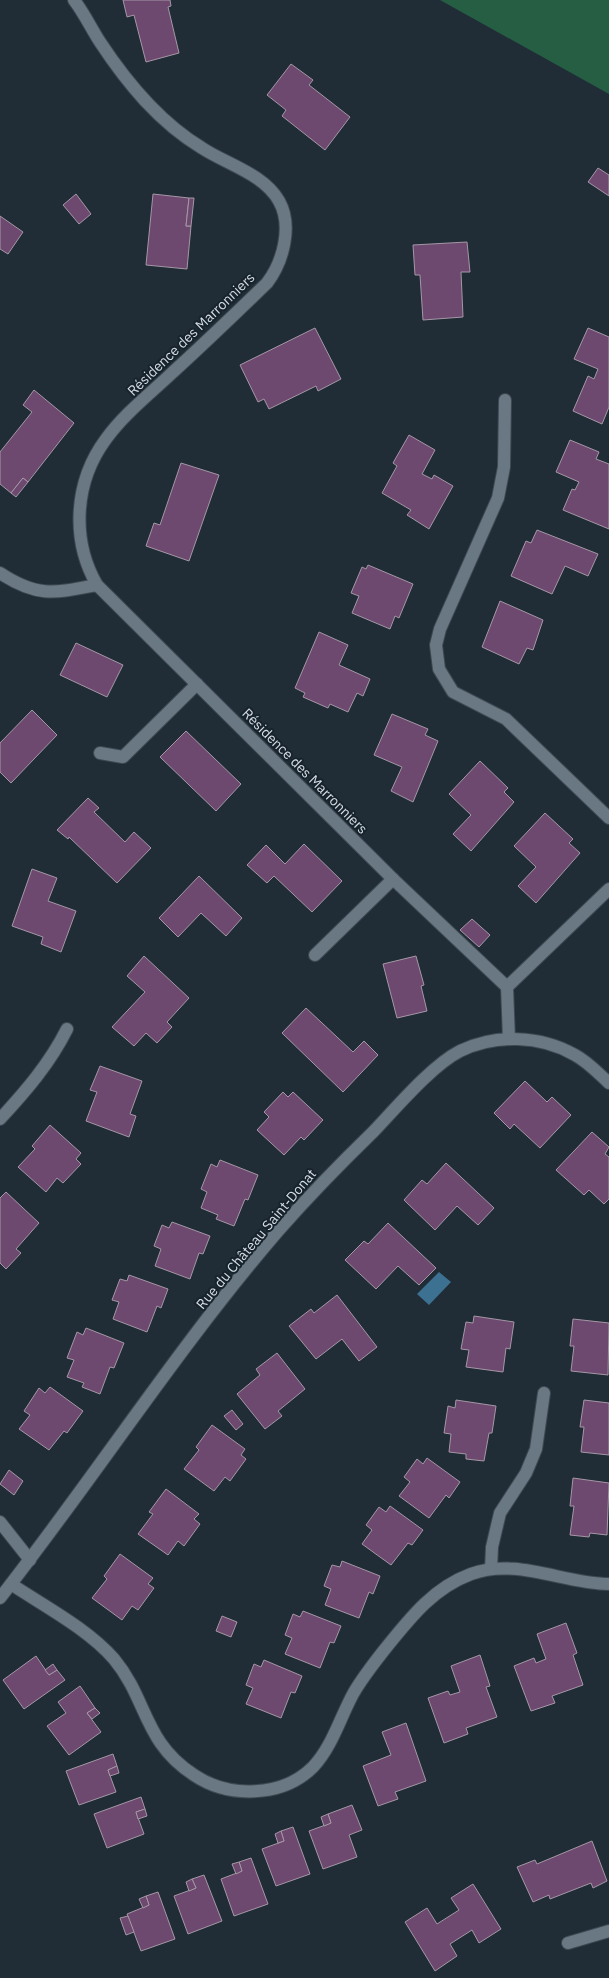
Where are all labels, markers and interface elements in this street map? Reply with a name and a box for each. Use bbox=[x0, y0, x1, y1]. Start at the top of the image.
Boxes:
street label: Résidence des Marronniers bbox=[123, 268, 259, 400]
street label: Résidence des Marronniers bbox=[238, 704, 372, 838]
street label: Rue du Château Saint-Donat bbox=[192, 1165, 320, 1313]

